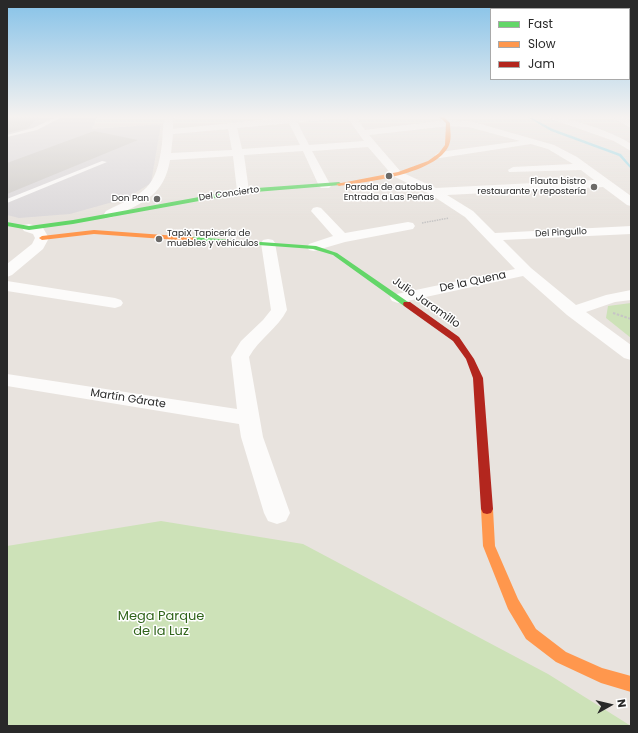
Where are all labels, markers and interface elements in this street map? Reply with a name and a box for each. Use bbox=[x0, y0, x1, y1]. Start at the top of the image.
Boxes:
legend bbox=[490, 8, 630, 80]
text: Fast bbox=[528, 15, 553, 32]
text: Slow bbox=[528, 35, 556, 52]
text: Jam bbox=[528, 55, 555, 72]
marker: Parada de autobus Entrada a Las Peñas bbox=[384, 171, 394, 181]
place label: Flauta bistro restaurante y repostería bbox=[477, 177, 586, 198]
marker: Flauta bistro restaurante y repostería bbox=[589, 182, 599, 192]
place label: Parada de autobus Entrada a Las Peñas bbox=[344, 183, 434, 204]
street label: Del Concierto bbox=[198, 184, 260, 204]
place label: Don Pan bbox=[112, 194, 149, 204]
marker: Don Pan bbox=[152, 194, 162, 204]
street label: Del Pingullo bbox=[535, 226, 587, 240]
place label: TapiX Tapicería de muebles y vehículos bbox=[167, 229, 259, 250]
marker: TapiX Tapicería de muebles y vehículos bbox=[154, 234, 164, 244]
street label: De la Quena bbox=[439, 269, 507, 295]
street label: Julio Jaramillo bbox=[390, 275, 462, 331]
street label: Martín Gárate bbox=[89, 387, 167, 411]
park label: Mega Parque de la Luz bbox=[118, 609, 204, 640]
north arrow bbox=[590, 685, 630, 725]
text: N bbox=[613, 698, 630, 709]

